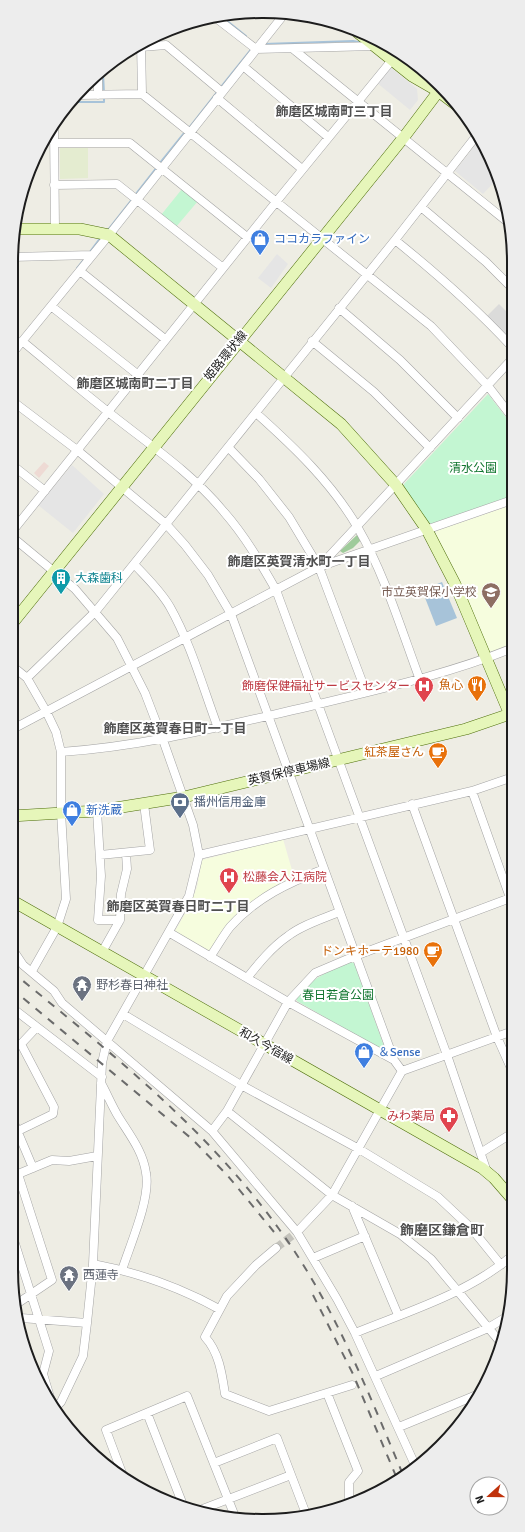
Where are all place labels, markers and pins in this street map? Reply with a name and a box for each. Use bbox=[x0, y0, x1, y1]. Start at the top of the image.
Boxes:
shop icon: ココカラファイン bbox=[249, 228, 271, 256]
place label: ココカラファイン bbox=[274, 232, 370, 247]
building icon: 大森歯科 bbox=[50, 567, 72, 595]
place label: 大森歯科 bbox=[75, 571, 123, 586]
school or university icon: 市立英賀保小学校 bbox=[480, 581, 502, 609]
place label: 市立英賀保小学校 bbox=[381, 585, 477, 600]
restaurant icon: 魚心 bbox=[466, 674, 488, 702]
hospital icon: 飾磨保健福祉サービスセンター bbox=[413, 675, 435, 703]
place label: 魚心 bbox=[439, 678, 463, 693]
place label: 飾磨保健福祉サービスセンター bbox=[242, 679, 410, 694]
cafe icon: 紅茶屋さん bbox=[427, 741, 449, 769]
place label: 紅茶屋さん bbox=[364, 745, 424, 760]
bank icon: 播州信用金庫 bbox=[169, 791, 191, 819]
place label: 播州信用金庫 bbox=[194, 795, 266, 810]
shop icon: 新洗蔵 bbox=[61, 799, 83, 827]
place label: 新洗蔵 bbox=[86, 803, 122, 818]
hospital icon: 松藤会入江病院 bbox=[218, 866, 240, 894]
place label: 松藤会入江病院 bbox=[243, 870, 327, 885]
cafe icon: ドンキホーテ1980 bbox=[422, 940, 444, 968]
place label: ドンキホーテ1980 bbox=[321, 944, 419, 959]
temple icon: 野杉春日神社 bbox=[71, 974, 93, 1002]
place label: 野杉春日神社 bbox=[96, 978, 168, 993]
shop icon: ＆Sense bbox=[353, 1041, 375, 1069]
place label: ＆Sense bbox=[378, 1045, 420, 1060]
pharmacy icon: みわ薬局 bbox=[438, 1105, 460, 1133]
place label: みわ薬局 bbox=[387, 1109, 435, 1124]
temple icon: 西蓮寺 bbox=[58, 1264, 80, 1292]
place label: 西蓮寺 bbox=[83, 1268, 119, 1283]

